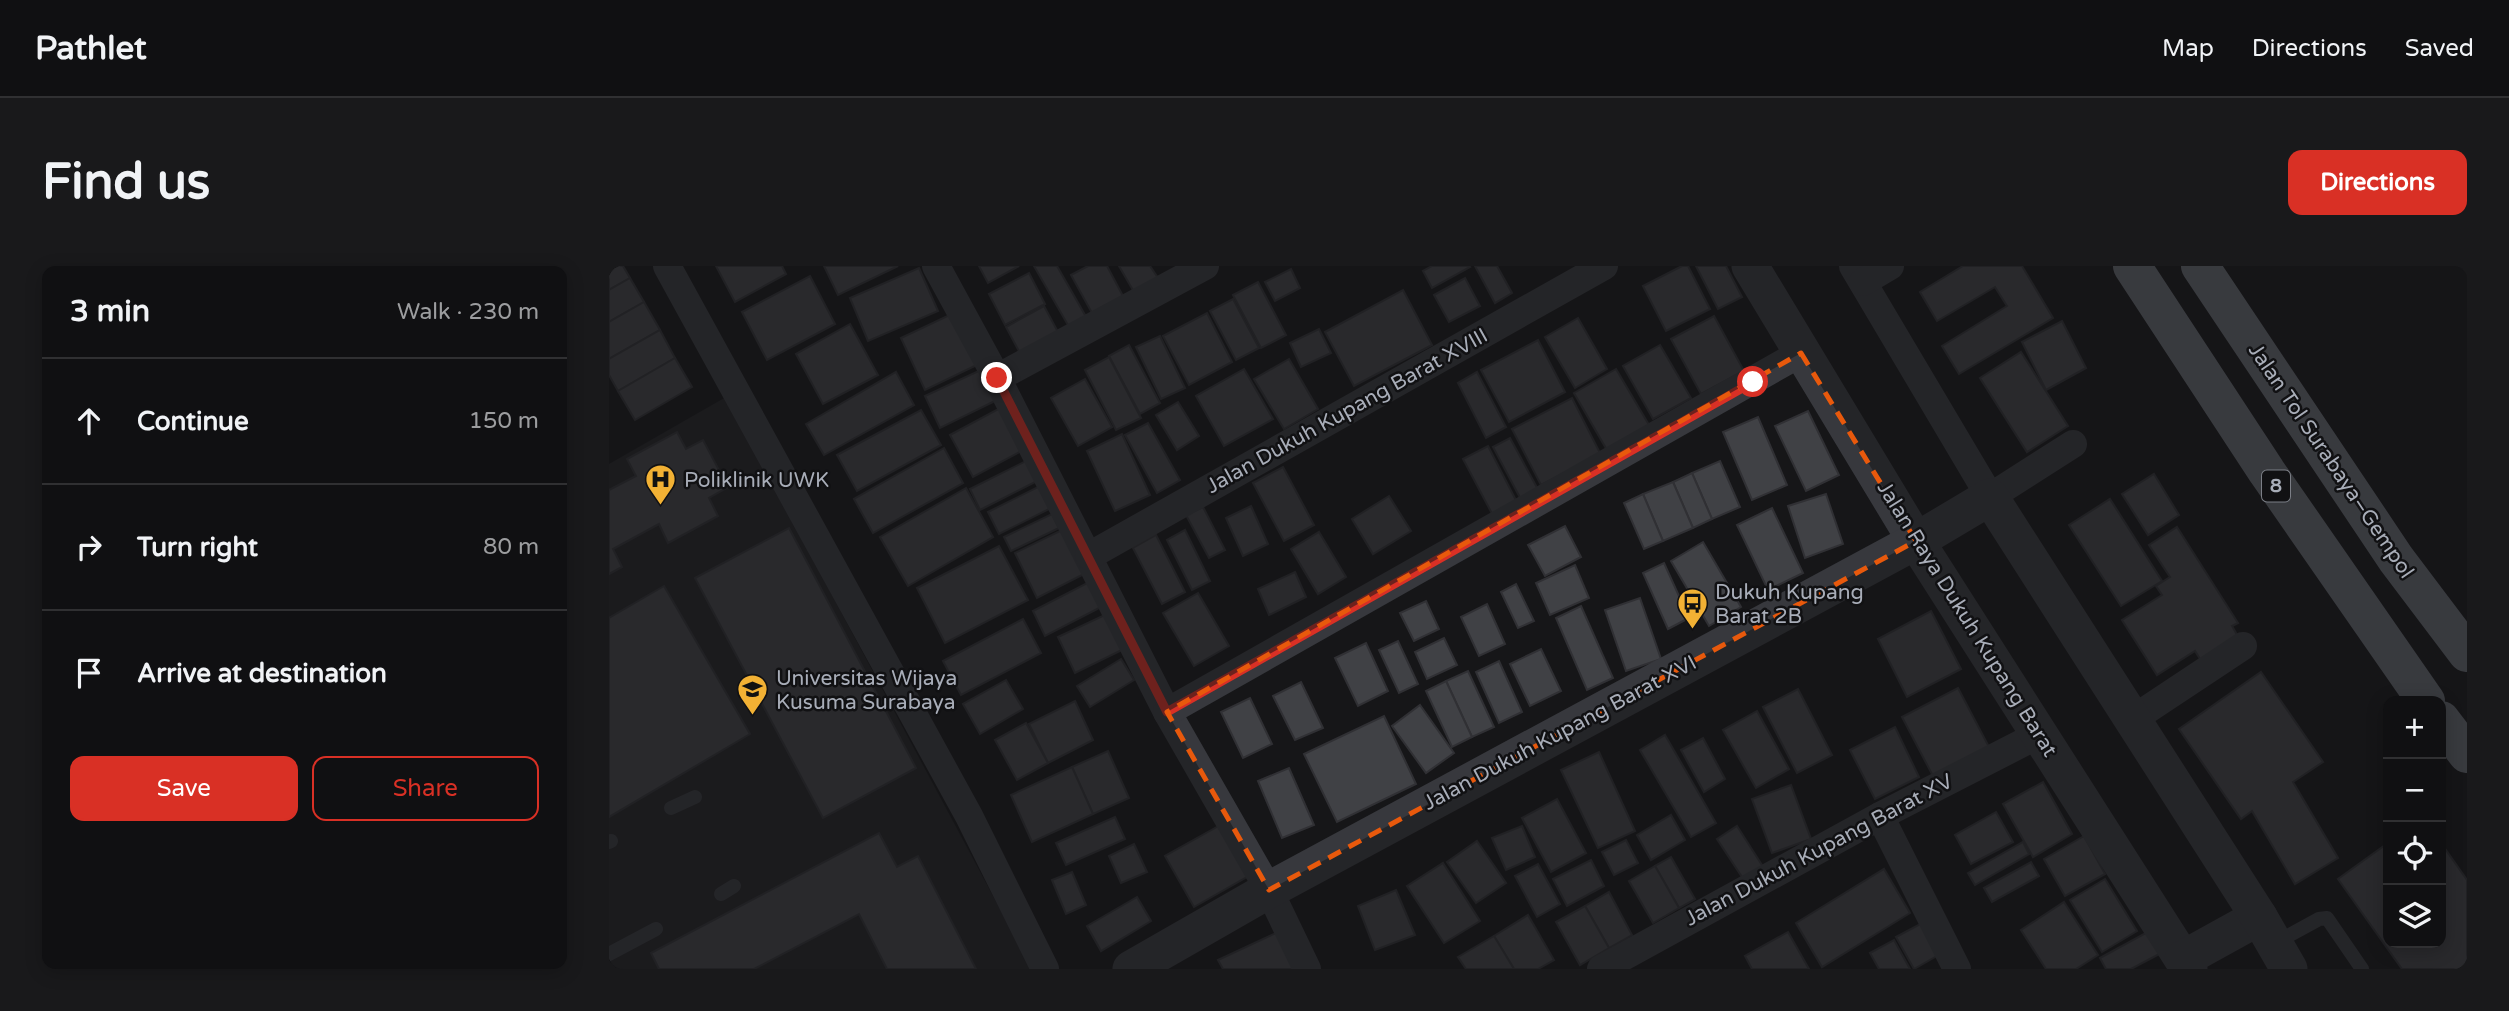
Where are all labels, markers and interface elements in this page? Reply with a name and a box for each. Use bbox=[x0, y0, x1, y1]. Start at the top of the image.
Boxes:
text: Pathlet bbox=[35, 29, 147, 68]
text: Map bbox=[2162, 34, 2214, 63]
text: Directions bbox=[2252, 34, 2367, 63]
text: Saved bbox=[2405, 34, 2474, 63]
button: Directions bbox=[2288, 150, 2467, 215]
text: Find us bbox=[42, 153, 210, 212]
text: 3 min bbox=[70, 293, 150, 330]
text: Walk · 230 m bbox=[397, 298, 539, 326]
street label: Jalan Dukuh Kupang Barat XVIII bbox=[1202, 323, 1492, 499]
street label: Jalan Tol Surabaya–Gempol bbox=[2243, 339, 2419, 583]
route end bbox=[981, 362, 1012, 393]
route start bbox=[1737, 366, 1768, 397]
icon: ahead bbox=[70, 402, 108, 440]
text: Continue bbox=[137, 406, 249, 437]
text: 150 m bbox=[469, 407, 539, 435]
hospital icon: Poliklinik UWK bbox=[644, 463, 678, 507]
place label: Poliklinik UWK bbox=[684, 468, 829, 493]
road number: 8 bbox=[2262, 470, 2290, 501]
street label: Jalan Raya Dukuh Kupang Barat bbox=[1872, 477, 2062, 761]
icon: right bbox=[70, 528, 108, 566]
text: Turn right bbox=[137, 532, 258, 563]
text: 80 m bbox=[483, 533, 539, 561]
place label: Dukuh Kupang Barat 2B bbox=[1715, 580, 1864, 629]
bus stop icon: Dukuh Kupang Barat 2B bbox=[1675, 587, 1709, 631]
street label: Jalan Dukuh Kupang Barat XVI bbox=[1419, 650, 1701, 816]
icon: arrive bbox=[70, 654, 108, 692]
text: Arrive at destination bbox=[137, 658, 387, 689]
place label: Universitas Wijaya Kusuma Surabaya bbox=[776, 666, 957, 715]
school or university icon: Universitas Wijaya Kusuma Surabaya bbox=[736, 673, 770, 717]
map controls bbox=[2383, 696, 2446, 948]
button: + bbox=[2383, 696, 2446, 759]
button: Save bbox=[70, 756, 298, 821]
button: Share bbox=[312, 756, 539, 821]
button: − bbox=[2383, 759, 2446, 822]
street label: Jalan Dukuh Kupang Barat XV bbox=[1681, 768, 1958, 931]
button: locate bbox=[2383, 822, 2446, 885]
button: layers bbox=[2383, 885, 2446, 948]

